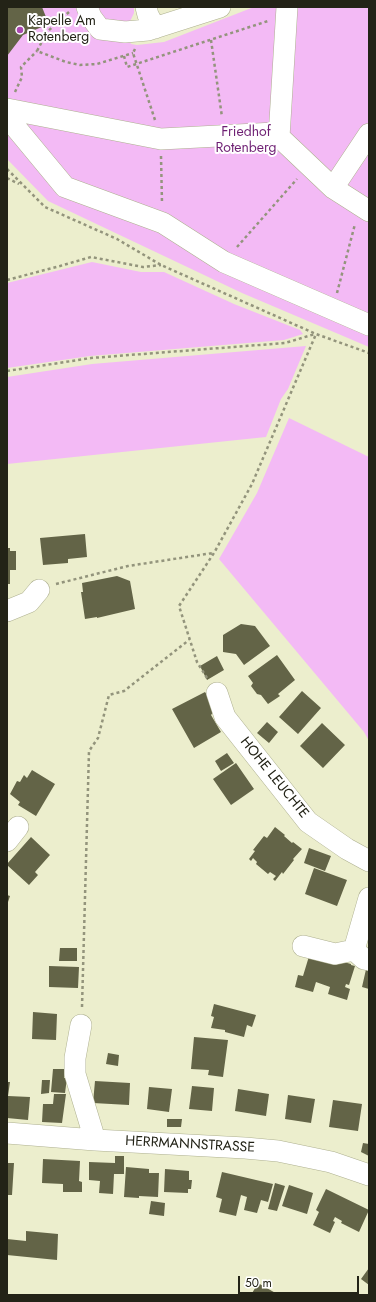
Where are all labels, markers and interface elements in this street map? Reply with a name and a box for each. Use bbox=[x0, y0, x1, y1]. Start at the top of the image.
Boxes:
place label: Kapelle Am Rotenberg bbox=[28, 14, 96, 46]
marker: Kapelle Am Rotenberg bbox=[15, 25, 25, 35]
park label: Friedhof Rotenberg bbox=[215, 125, 277, 158]
street label: HOHE LEUCHTE bbox=[236, 734, 312, 822]
street label: HERRMANNSTRASSE bbox=[125, 1133, 255, 1157]
scale bar bbox=[240, 1268, 361, 1294]
text: 50 m bbox=[245, 1274, 272, 1292]

